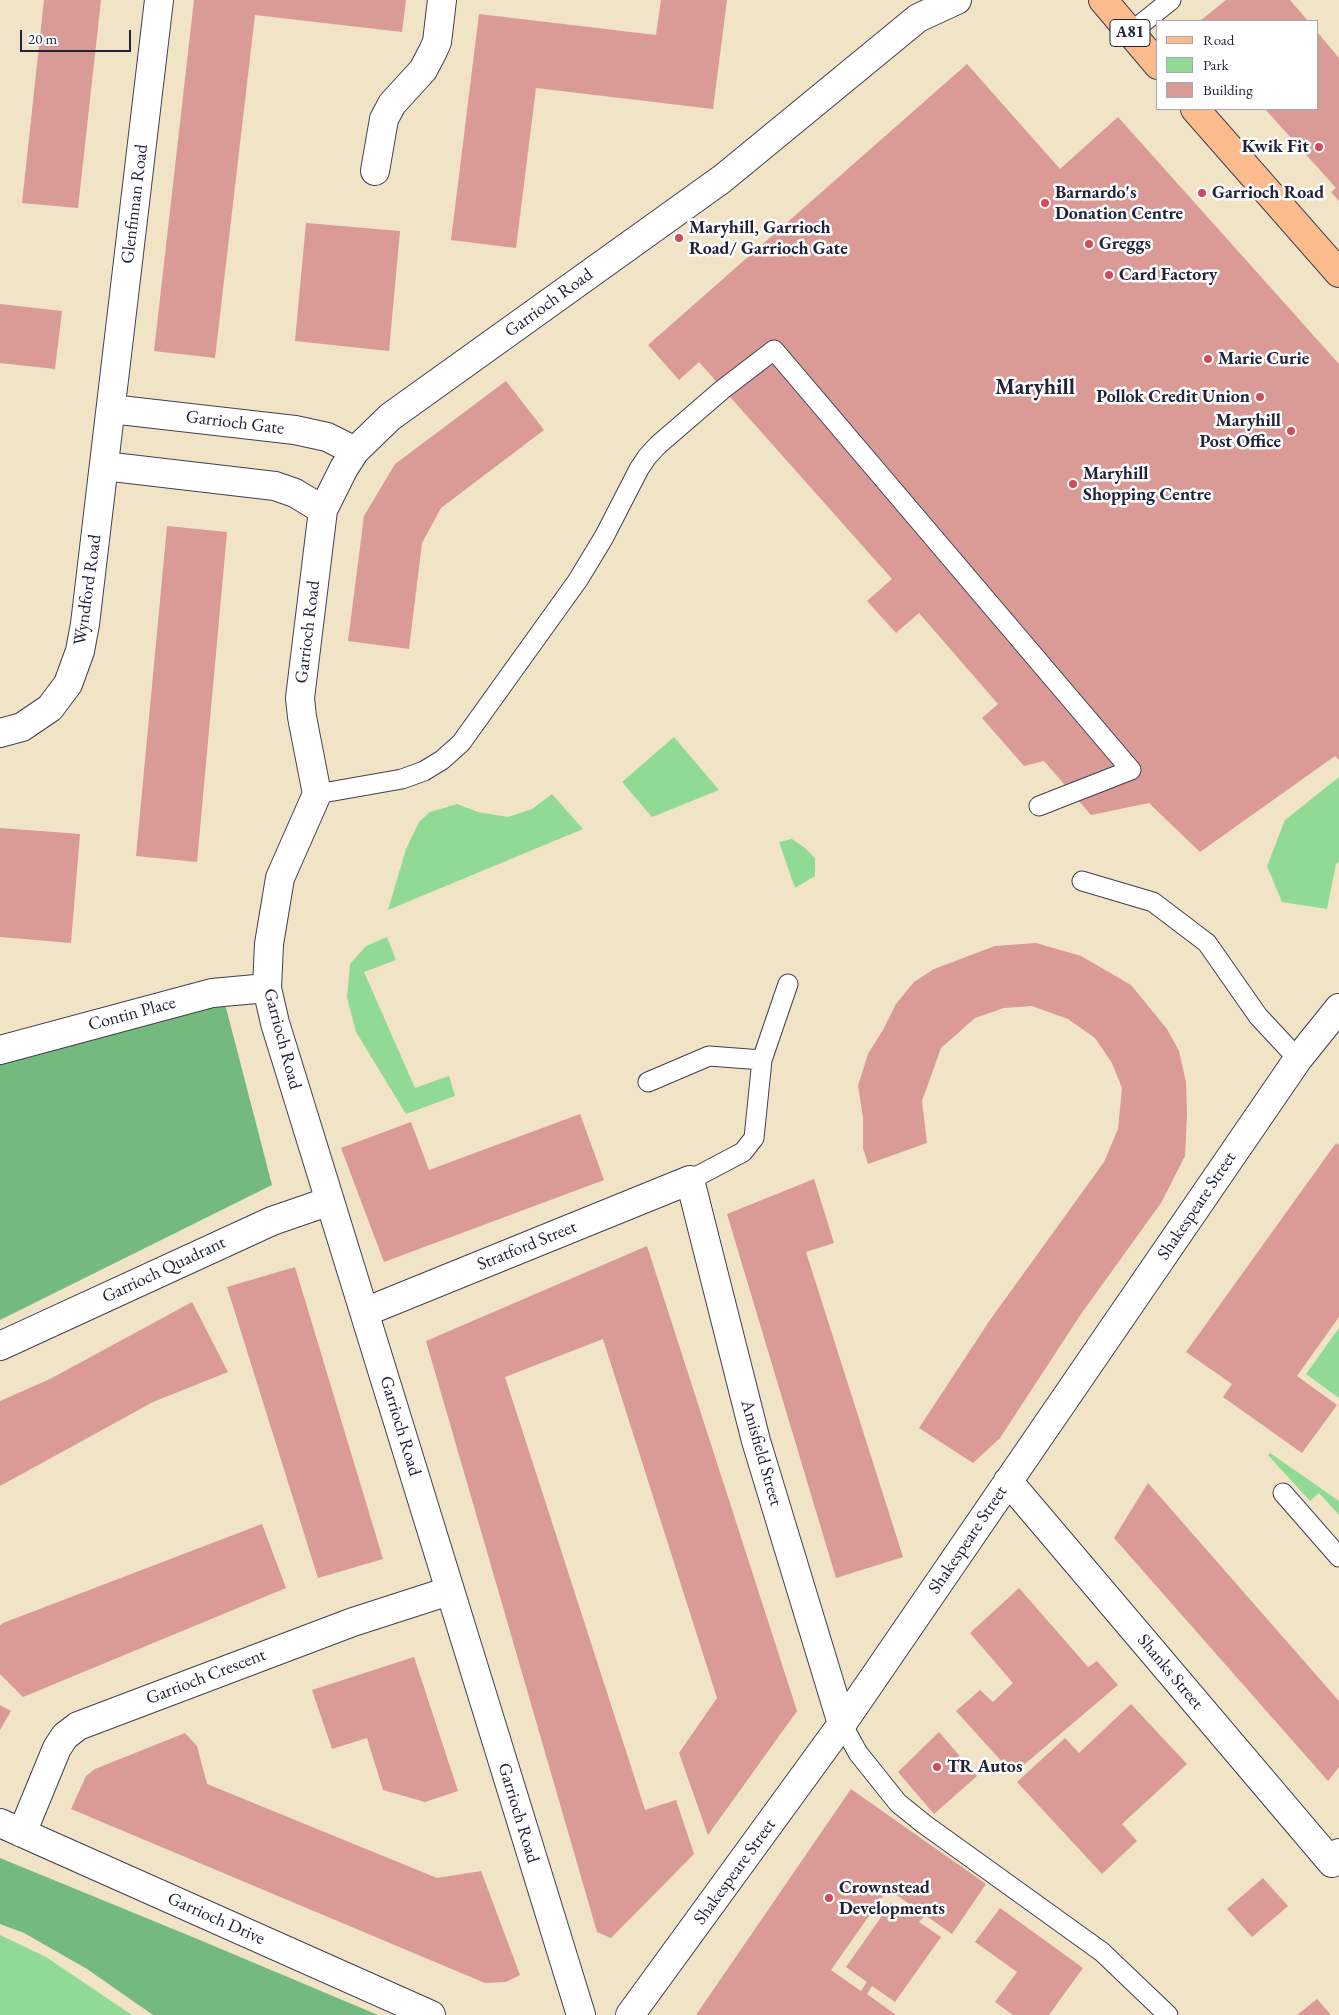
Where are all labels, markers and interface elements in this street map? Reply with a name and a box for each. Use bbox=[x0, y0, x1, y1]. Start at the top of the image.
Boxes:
road number: A81 bbox=[1110, 19, 1150, 46]
scale bar bbox=[22, 20, 134, 52]
legend bbox=[1156, 20, 1319, 110]
text: 20 m bbox=[28, 29, 57, 48]
text: Road bbox=[1203, 30, 1234, 49]
text: Park bbox=[1203, 55, 1229, 74]
text: Building bbox=[1203, 80, 1253, 99]
place label: Kwik Fit bbox=[1242, 136, 1309, 158]
marker: Kwik Fit bbox=[1313, 141, 1325, 153]
street label: Glenfinnan Road bbox=[117, 143, 153, 265]
place label: Barnardo's Donation Centre bbox=[1055, 182, 1183, 224]
place label: Garrioch Road bbox=[1212, 182, 1324, 204]
marker: Garrioch Road bbox=[1196, 187, 1208, 199]
marker: Barnardo's Donation Centre bbox=[1039, 197, 1051, 209]
place label: Maryhill, Garrioch Road/ Garrioch Gate bbox=[689, 217, 848, 260]
marker: Maryhill, Garrioch Road/ Garrioch Gate bbox=[673, 232, 685, 244]
place label: Greggs bbox=[1099, 233, 1151, 255]
marker: Greggs bbox=[1083, 238, 1095, 250]
street label: Garrioch Road bbox=[501, 264, 597, 342]
place label: Card Factory bbox=[1119, 264, 1218, 286]
marker: Card Factory bbox=[1103, 269, 1115, 281]
place label: Marie Curie bbox=[1218, 348, 1309, 370]
marker: Marie Curie bbox=[1202, 353, 1214, 365]
district label: Maryhill bbox=[995, 375, 1075, 401]
place label: Pollok Credit Union bbox=[1096, 386, 1250, 408]
marker: Pollok Credit Union bbox=[1254, 391, 1266, 403]
street label: Garrioch Gate bbox=[185, 406, 285, 440]
place label: Maryhill Post Office bbox=[1199, 410, 1281, 452]
marker: Maryhill Post Office bbox=[1285, 425, 1297, 437]
place label: Maryhill Shopping Centre bbox=[1083, 463, 1211, 506]
marker: Maryhill Shopping Centre bbox=[1067, 478, 1079, 490]
street label: Wyndford Road bbox=[70, 533, 106, 647]
street label: Garrioch Road bbox=[291, 579, 325, 685]
street label: Garrioch Road bbox=[258, 986, 306, 1092]
street label: Contin Place bbox=[86, 992, 178, 1036]
street label: Shakespeare Street bbox=[1153, 1148, 1241, 1264]
street label: Stratford Street bbox=[474, 1216, 580, 1276]
street label: Garrioch Quadrant bbox=[99, 1232, 229, 1308]
street label: Garrioch Road bbox=[375, 1373, 425, 1479]
street label: Amisfield Street bbox=[736, 1397, 786, 1509]
street label: Shakespeare Street bbox=[924, 1482, 1012, 1598]
street label: Shanks Street bbox=[1132, 1630, 1208, 1714]
street label: Garrioch Crescent bbox=[143, 1644, 269, 1710]
place label: TR Autos bbox=[947, 1756, 1022, 1778]
street label: Garrioch Road bbox=[493, 1760, 543, 1866]
marker: TR Autos bbox=[931, 1761, 943, 1773]
street label: Shakespeare Street bbox=[689, 1815, 781, 1929]
place label: Crownstead Developments bbox=[839, 1877, 945, 1920]
street label: Garrioch Drive bbox=[164, 1888, 268, 1950]
marker: Crownstead Developments bbox=[823, 1892, 835, 1904]

